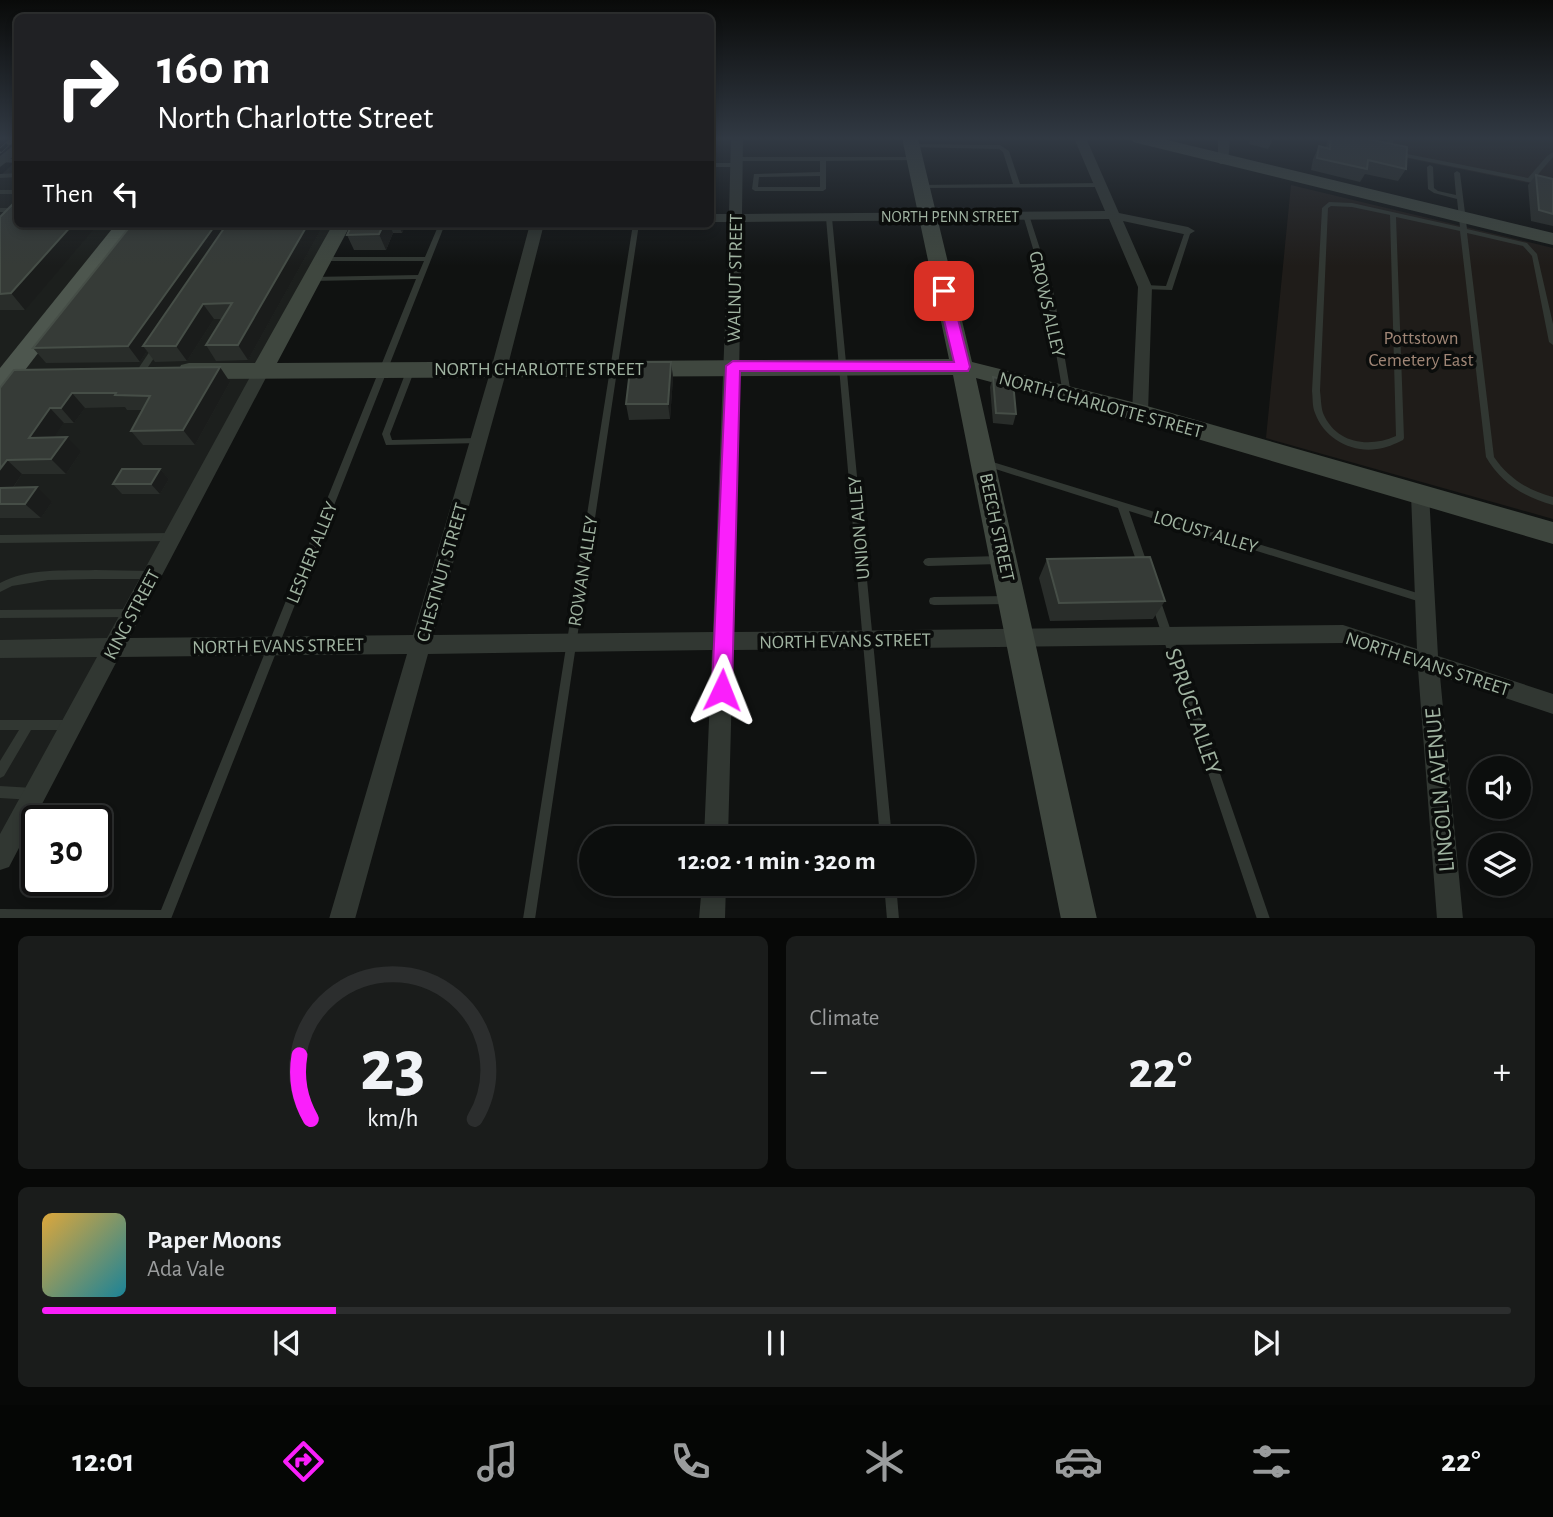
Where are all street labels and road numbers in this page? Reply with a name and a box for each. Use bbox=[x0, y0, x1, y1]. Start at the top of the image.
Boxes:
street label: NORTH PENN STREET bbox=[881, 209, 1019, 225]
street label: WALNUT STREET bbox=[725, 213, 746, 343]
street label: GROWS ALLEY bbox=[1025, 249, 1068, 359]
street label: NORTH CHARLOTTE STREET bbox=[434, 360, 644, 379]
street label: NORTH CHARLOTTE STREET bbox=[997, 369, 1205, 442]
street label: BEECH STREET bbox=[976, 471, 1017, 583]
street label: UNION ALLEY bbox=[846, 475, 873, 580]
street label: LESHER ALLEY bbox=[283, 499, 341, 606]
street label: CHESTNUT STREET bbox=[414, 501, 471, 644]
street label: LOCUST ALLEY bbox=[1151, 508, 1260, 557]
street label: ROWAN ALLEY bbox=[565, 515, 602, 628]
street label: KING STREET bbox=[101, 567, 164, 663]
street label: NORTH EVANS STREET bbox=[1343, 629, 1512, 700]
street label: NORTH EVANS STREET bbox=[759, 631, 931, 652]
street label: NORTH EVANS STREET bbox=[192, 636, 364, 657]
street label: SPRUCE ALLEY bbox=[1160, 645, 1225, 778]
street label: LINCOLN AVENUE bbox=[1422, 707, 1459, 873]

